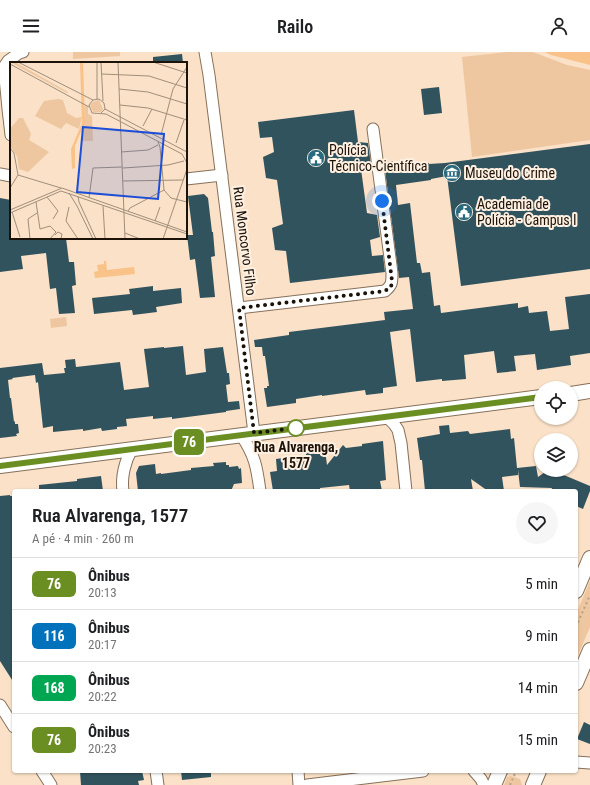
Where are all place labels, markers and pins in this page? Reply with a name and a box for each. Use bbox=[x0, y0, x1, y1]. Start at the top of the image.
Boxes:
place label: Polícia Técnico-Científica bbox=[329, 142, 428, 174]
public building icon: Polícia Técnico-Científica bbox=[306, 148, 326, 168]
museum icon: Museu do Crime bbox=[442, 163, 462, 183]
place label: Museu do Crime bbox=[465, 165, 555, 181]
place label: Academia de Polícia - Campus I bbox=[477, 196, 576, 228]
public building icon: Academia de Polícia - Campus I bbox=[454, 202, 474, 222]
marker: Rua Alvarenga, 1577 bbox=[287, 419, 305, 437]
place label: Rua Alvarenga, 1577 bbox=[254, 439, 338, 471]

